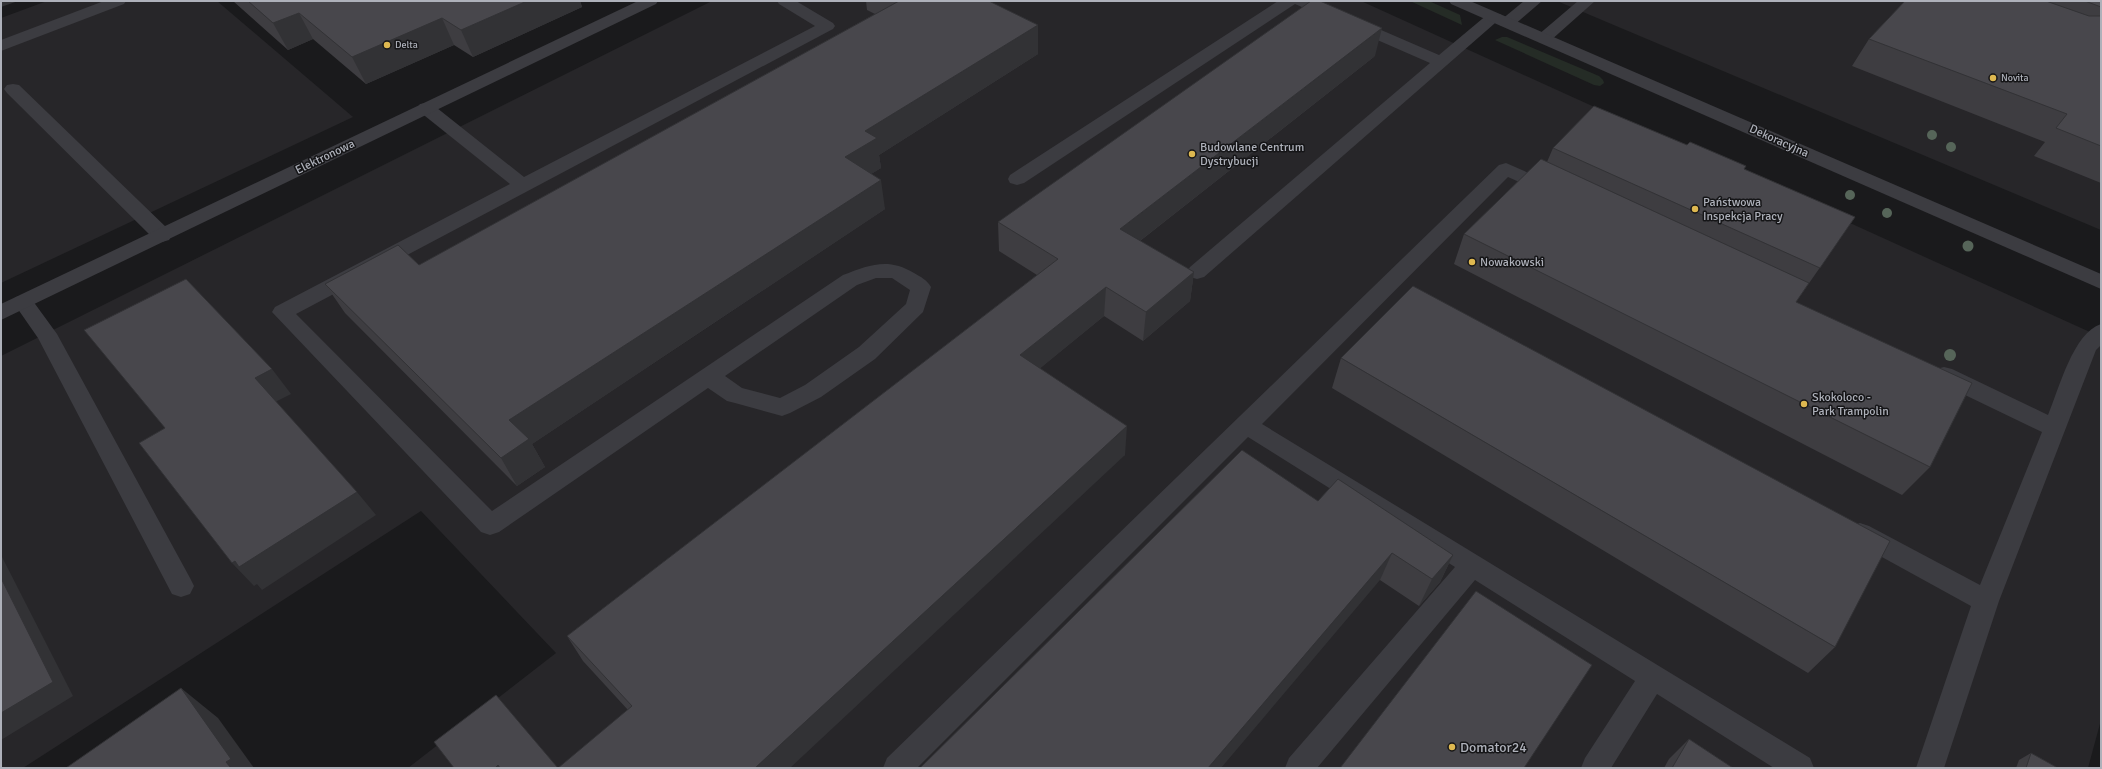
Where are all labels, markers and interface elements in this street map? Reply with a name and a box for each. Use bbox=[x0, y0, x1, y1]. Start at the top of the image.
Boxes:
place label: Delta bbox=[395, 39, 418, 51]
marker: Delta bbox=[382, 40, 392, 50]
place label: Novita bbox=[2001, 72, 2029, 84]
marker: Novita bbox=[1988, 73, 1998, 83]
street label: Dekoracyjna bbox=[1747, 121, 1811, 161]
street label: Elektronowa bbox=[293, 136, 357, 178]
place label: Budowlane Centrum Dystrybucji bbox=[1200, 140, 1304, 169]
marker: Budowlane Centrum Dystrybucji bbox=[1187, 149, 1197, 159]
place label: Państwowa Inspekcja Pracy bbox=[1703, 195, 1783, 224]
marker: Państwowa Inspekcja Pracy bbox=[1690, 204, 1700, 214]
place label: Nowakowski bbox=[1480, 255, 1544, 270]
marker: Nowakowski bbox=[1467, 257, 1477, 267]
place label: Skokoloco - Park Trampolin bbox=[1812, 390, 1889, 419]
marker: Skokoloco - Park Trampolin bbox=[1799, 399, 1809, 409]
place label: Domator24 bbox=[1460, 739, 1527, 756]
marker: Domator24 bbox=[1447, 742, 1457, 752]

